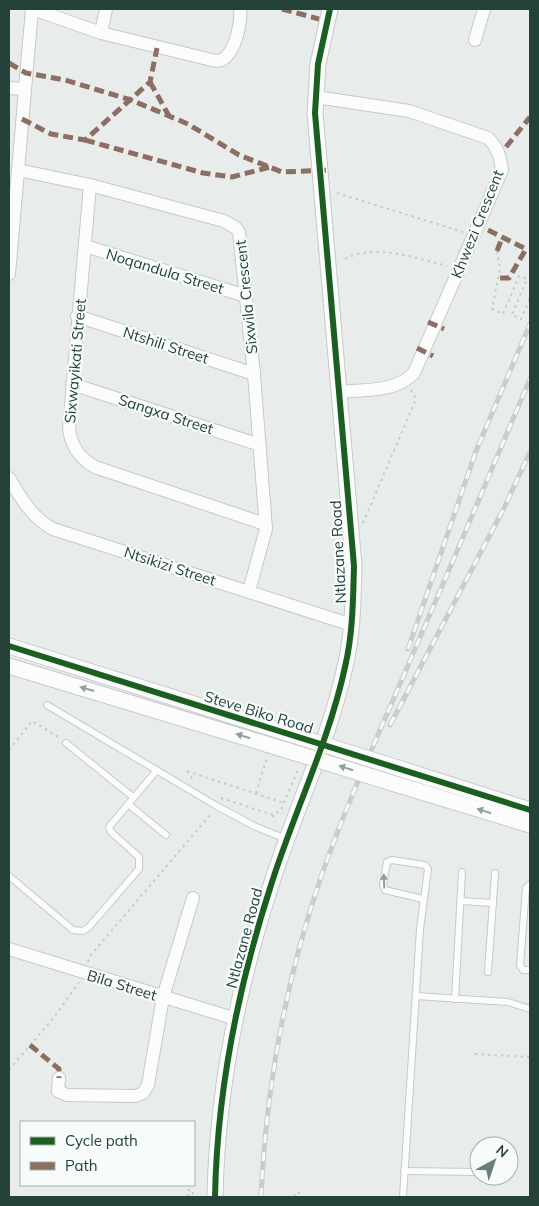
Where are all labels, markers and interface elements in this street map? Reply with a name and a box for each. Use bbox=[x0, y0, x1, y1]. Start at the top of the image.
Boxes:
street label: Khwezi Crescent bbox=[447, 167, 507, 281]
street label: Sixwila Crescent bbox=[231, 239, 261, 355]
street label: Noqandula Street bbox=[104, 244, 226, 298]
street label: Sixwayikati Street bbox=[60, 298, 90, 424]
street label: Ntshili Street bbox=[121, 322, 211, 368]
street label: Sangxa Street bbox=[116, 390, 216, 438]
street label: Ntlazane Road bbox=[326, 500, 350, 604]
street label: Ntsikizi Street bbox=[122, 542, 218, 590]
one-way arrow bbox=[80, 685, 95, 693]
street label: Steve Biko Road bbox=[202, 686, 316, 738]
one-way arrow bbox=[235, 732, 250, 740]
one-way arrow bbox=[338, 764, 353, 772]
one-way arrow bbox=[476, 806, 491, 814]
one-way arrow bbox=[380, 873, 388, 889]
street label: Ntlazane Road bbox=[221, 886, 267, 990]
street label: Bila Street bbox=[85, 965, 159, 1005]
legend bbox=[20, 1121, 195, 1186]
text: Cycle path bbox=[65, 1131, 138, 1150]
north arrow bbox=[469, 1136, 519, 1186]
text: N bbox=[493, 1141, 512, 1161]
text: Path bbox=[65, 1156, 97, 1175]

